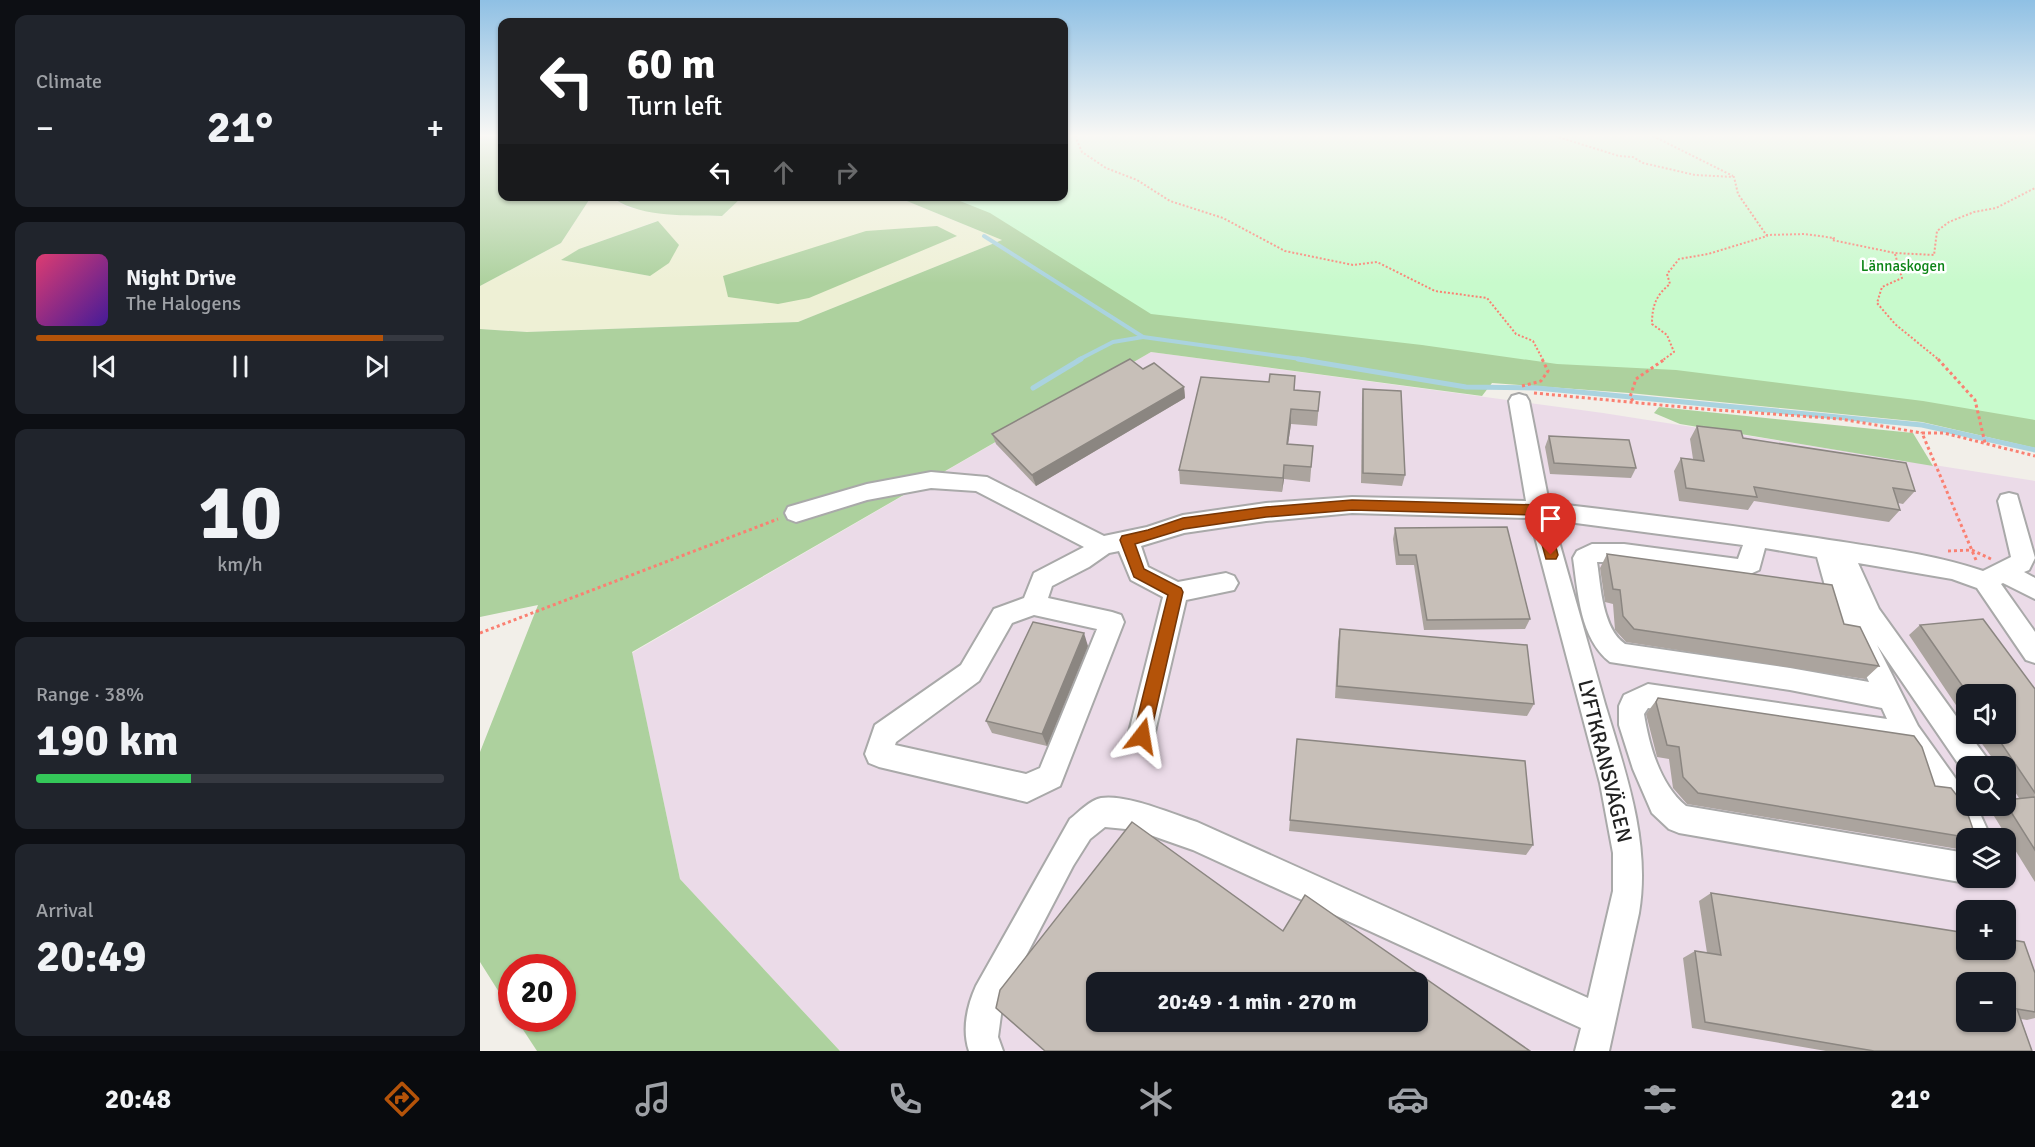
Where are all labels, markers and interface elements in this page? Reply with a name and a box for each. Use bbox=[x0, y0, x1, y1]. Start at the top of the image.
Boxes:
text: 60 m bbox=[627, 39, 716, 90]
icon: left bbox=[528, 42, 606, 120]
text: Climate bbox=[36, 69, 102, 94]
text: Turn left bbox=[627, 90, 722, 123]
text: 21° bbox=[207, 100, 273, 155]
text: − bbox=[36, 108, 54, 149]
text: + bbox=[426, 108, 444, 149]
icon: left bbox=[704, 156, 737, 189]
icon: ahead bbox=[767, 156, 800, 189]
icon: right bbox=[830, 156, 863, 189]
park label: Lännaskogen bbox=[1861, 257, 1945, 275]
text: Night Drive bbox=[126, 264, 236, 291]
text: The Halogens bbox=[126, 291, 241, 316]
icon: previous bbox=[88, 350, 121, 383]
icon: pause bbox=[224, 350, 257, 383]
icon: next bbox=[360, 350, 393, 383]
text: 10 bbox=[198, 465, 282, 561]
pin bbox=[1525, 493, 1576, 555]
icon: arrive bbox=[1534, 502, 1567, 535]
text: km/h bbox=[217, 552, 263, 577]
street label: LYFTKRANSVÄGEN bbox=[1572, 677, 1638, 845]
text: Range · 38% bbox=[36, 682, 144, 707]
map controls bbox=[1956, 684, 2016, 1032]
button: sound bbox=[1956, 684, 2016, 744]
position arrow bbox=[1110, 704, 1174, 768]
text: 190 km bbox=[36, 713, 179, 768]
button: search bbox=[1956, 756, 2016, 816]
button: layers bbox=[1956, 828, 2016, 888]
text: Arrival bbox=[36, 898, 94, 923]
button: + bbox=[1956, 900, 2016, 960]
text: 20:49 bbox=[36, 929, 146, 984]
speed limit sign: 20 bbox=[498, 954, 576, 1032]
button: − bbox=[1956, 972, 2016, 1032]
text: 20:49 · 1 min · 270 m bbox=[1157, 988, 1357, 1015]
icon: directions bbox=[381, 1078, 423, 1120]
icon: music bbox=[632, 1078, 674, 1120]
icon: phone bbox=[884, 1078, 926, 1120]
icon: climate bbox=[1135, 1078, 1177, 1120]
icon: car bbox=[1387, 1078, 1429, 1120]
icon: filters bbox=[1639, 1078, 1681, 1120]
text: 20:48 bbox=[105, 1083, 171, 1116]
text: 21° bbox=[1890, 1083, 1930, 1116]

